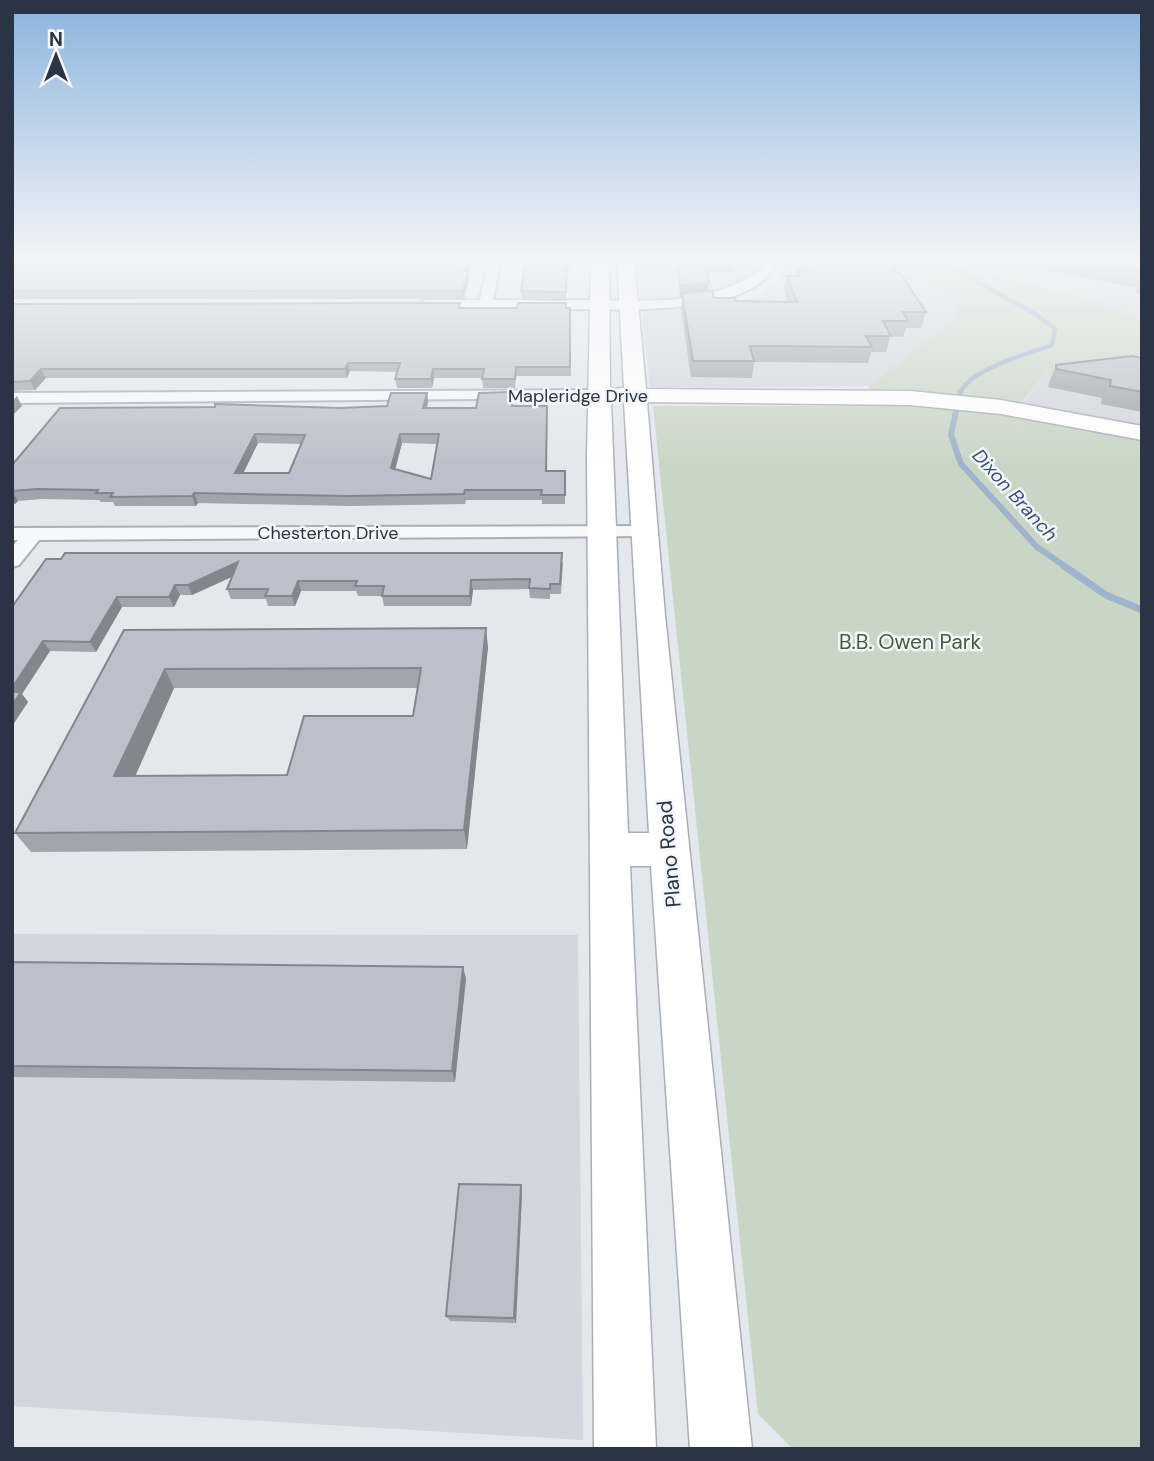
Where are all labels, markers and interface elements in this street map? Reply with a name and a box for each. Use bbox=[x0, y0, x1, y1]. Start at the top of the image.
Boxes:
north arrow bbox=[21, 21, 91, 91]
text: N bbox=[49, 27, 63, 52]
street label: Mapleridge Drive bbox=[508, 384, 648, 408]
water label: Dixon Branch bbox=[967, 443, 1063, 547]
street label: Chesterton Drive bbox=[257, 521, 399, 545]
park label: B.B. Owen Park bbox=[839, 628, 981, 656]
street label: Plano Road bbox=[650, 799, 688, 909]

